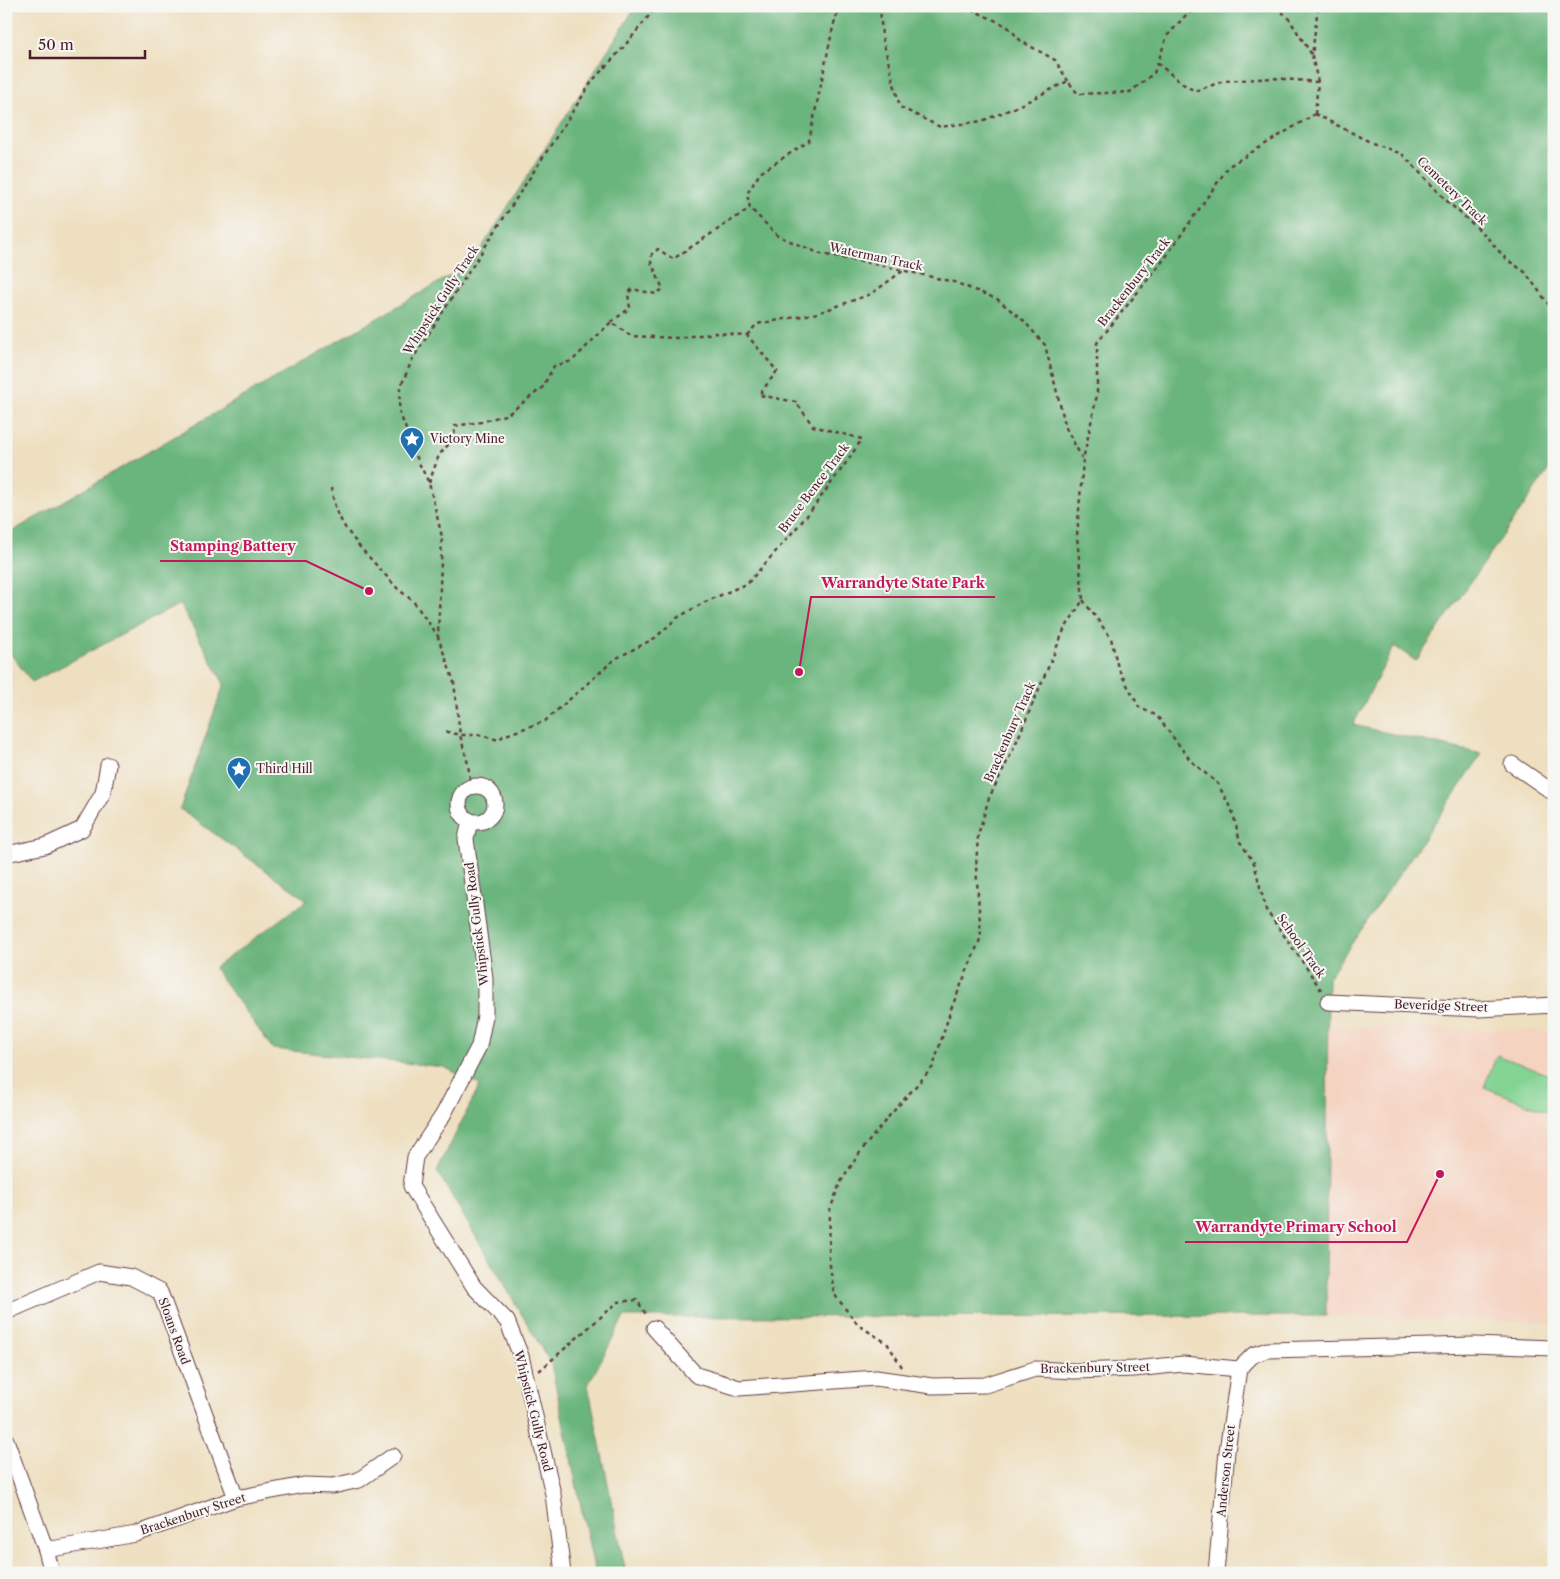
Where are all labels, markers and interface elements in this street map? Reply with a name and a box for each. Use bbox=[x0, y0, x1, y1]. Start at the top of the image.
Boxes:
scale bar bbox=[30, 28, 145, 60]
text: 50 m bbox=[38, 35, 74, 54]
street label: Cemetery Track bbox=[1414, 153, 1491, 229]
street label: Brackenbury Track bbox=[1094, 234, 1174, 329]
street label: Waterman Track bbox=[827, 239, 925, 274]
street label: Whipstick Gully Track bbox=[399, 241, 482, 358]
place icon: Victory Mine bbox=[399, 426, 425, 460]
place label: Victory Mine bbox=[429, 431, 505, 446]
street label: Bruce Bence Track bbox=[775, 439, 853, 535]
callout: Stamping Battery bbox=[160, 532, 306, 561]
text: Stamping Battery bbox=[170, 537, 296, 555]
callout: Warrandyte State Park bbox=[811, 568, 995, 597]
text: Warrandyte State Park bbox=[820, 574, 986, 592]
street label: Brackenbury Track bbox=[981, 678, 1039, 784]
place icon: Third Hill bbox=[226, 756, 252, 790]
place label: Third Hill bbox=[256, 761, 313, 776]
street label: Whipstick Gully Road bbox=[461, 861, 492, 988]
street label: School Track bbox=[1274, 911, 1330, 982]
street label: Beveridge Street bbox=[1394, 996, 1489, 1015]
callout: Warrandyte Primary School bbox=[1185, 1213, 1407, 1242]
text: Warrandyte Primary School bbox=[1194, 1218, 1397, 1236]
street label: Sloans Road bbox=[155, 1295, 194, 1367]
street label: Whipstick Gully Road bbox=[511, 1348, 556, 1474]
street label: Brackenbury Street bbox=[1040, 1359, 1151, 1376]
street label: Anderson Street bbox=[1213, 1423, 1238, 1519]
street label: Brackenbury Street bbox=[138, 1489, 248, 1538]

